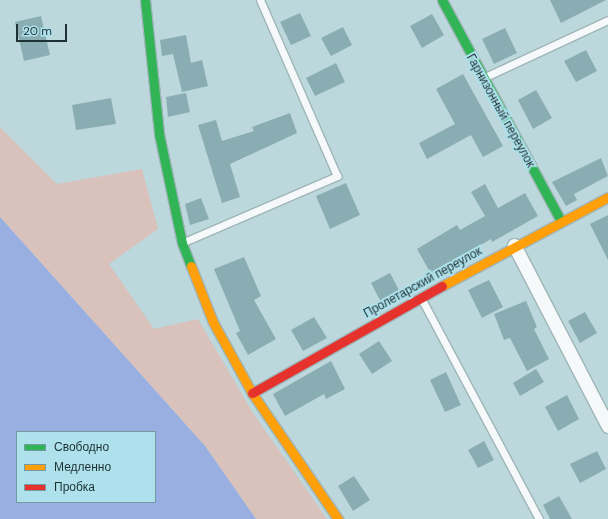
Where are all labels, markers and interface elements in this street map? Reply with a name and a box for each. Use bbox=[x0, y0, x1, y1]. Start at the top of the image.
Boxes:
scale bar bbox=[18, 16, 69, 42]
text: 20 m bbox=[23, 23, 52, 39]
street label: Гарнизонный переулок bbox=[463, 52, 537, 170]
street label: Пролетарский переулок bbox=[361, 245, 485, 321]
legend bbox=[16, 431, 156, 503]
text: Свободно bbox=[54, 439, 109, 455]
text: Медленно bbox=[54, 459, 111, 475]
text: Пробка bbox=[54, 479, 95, 495]

